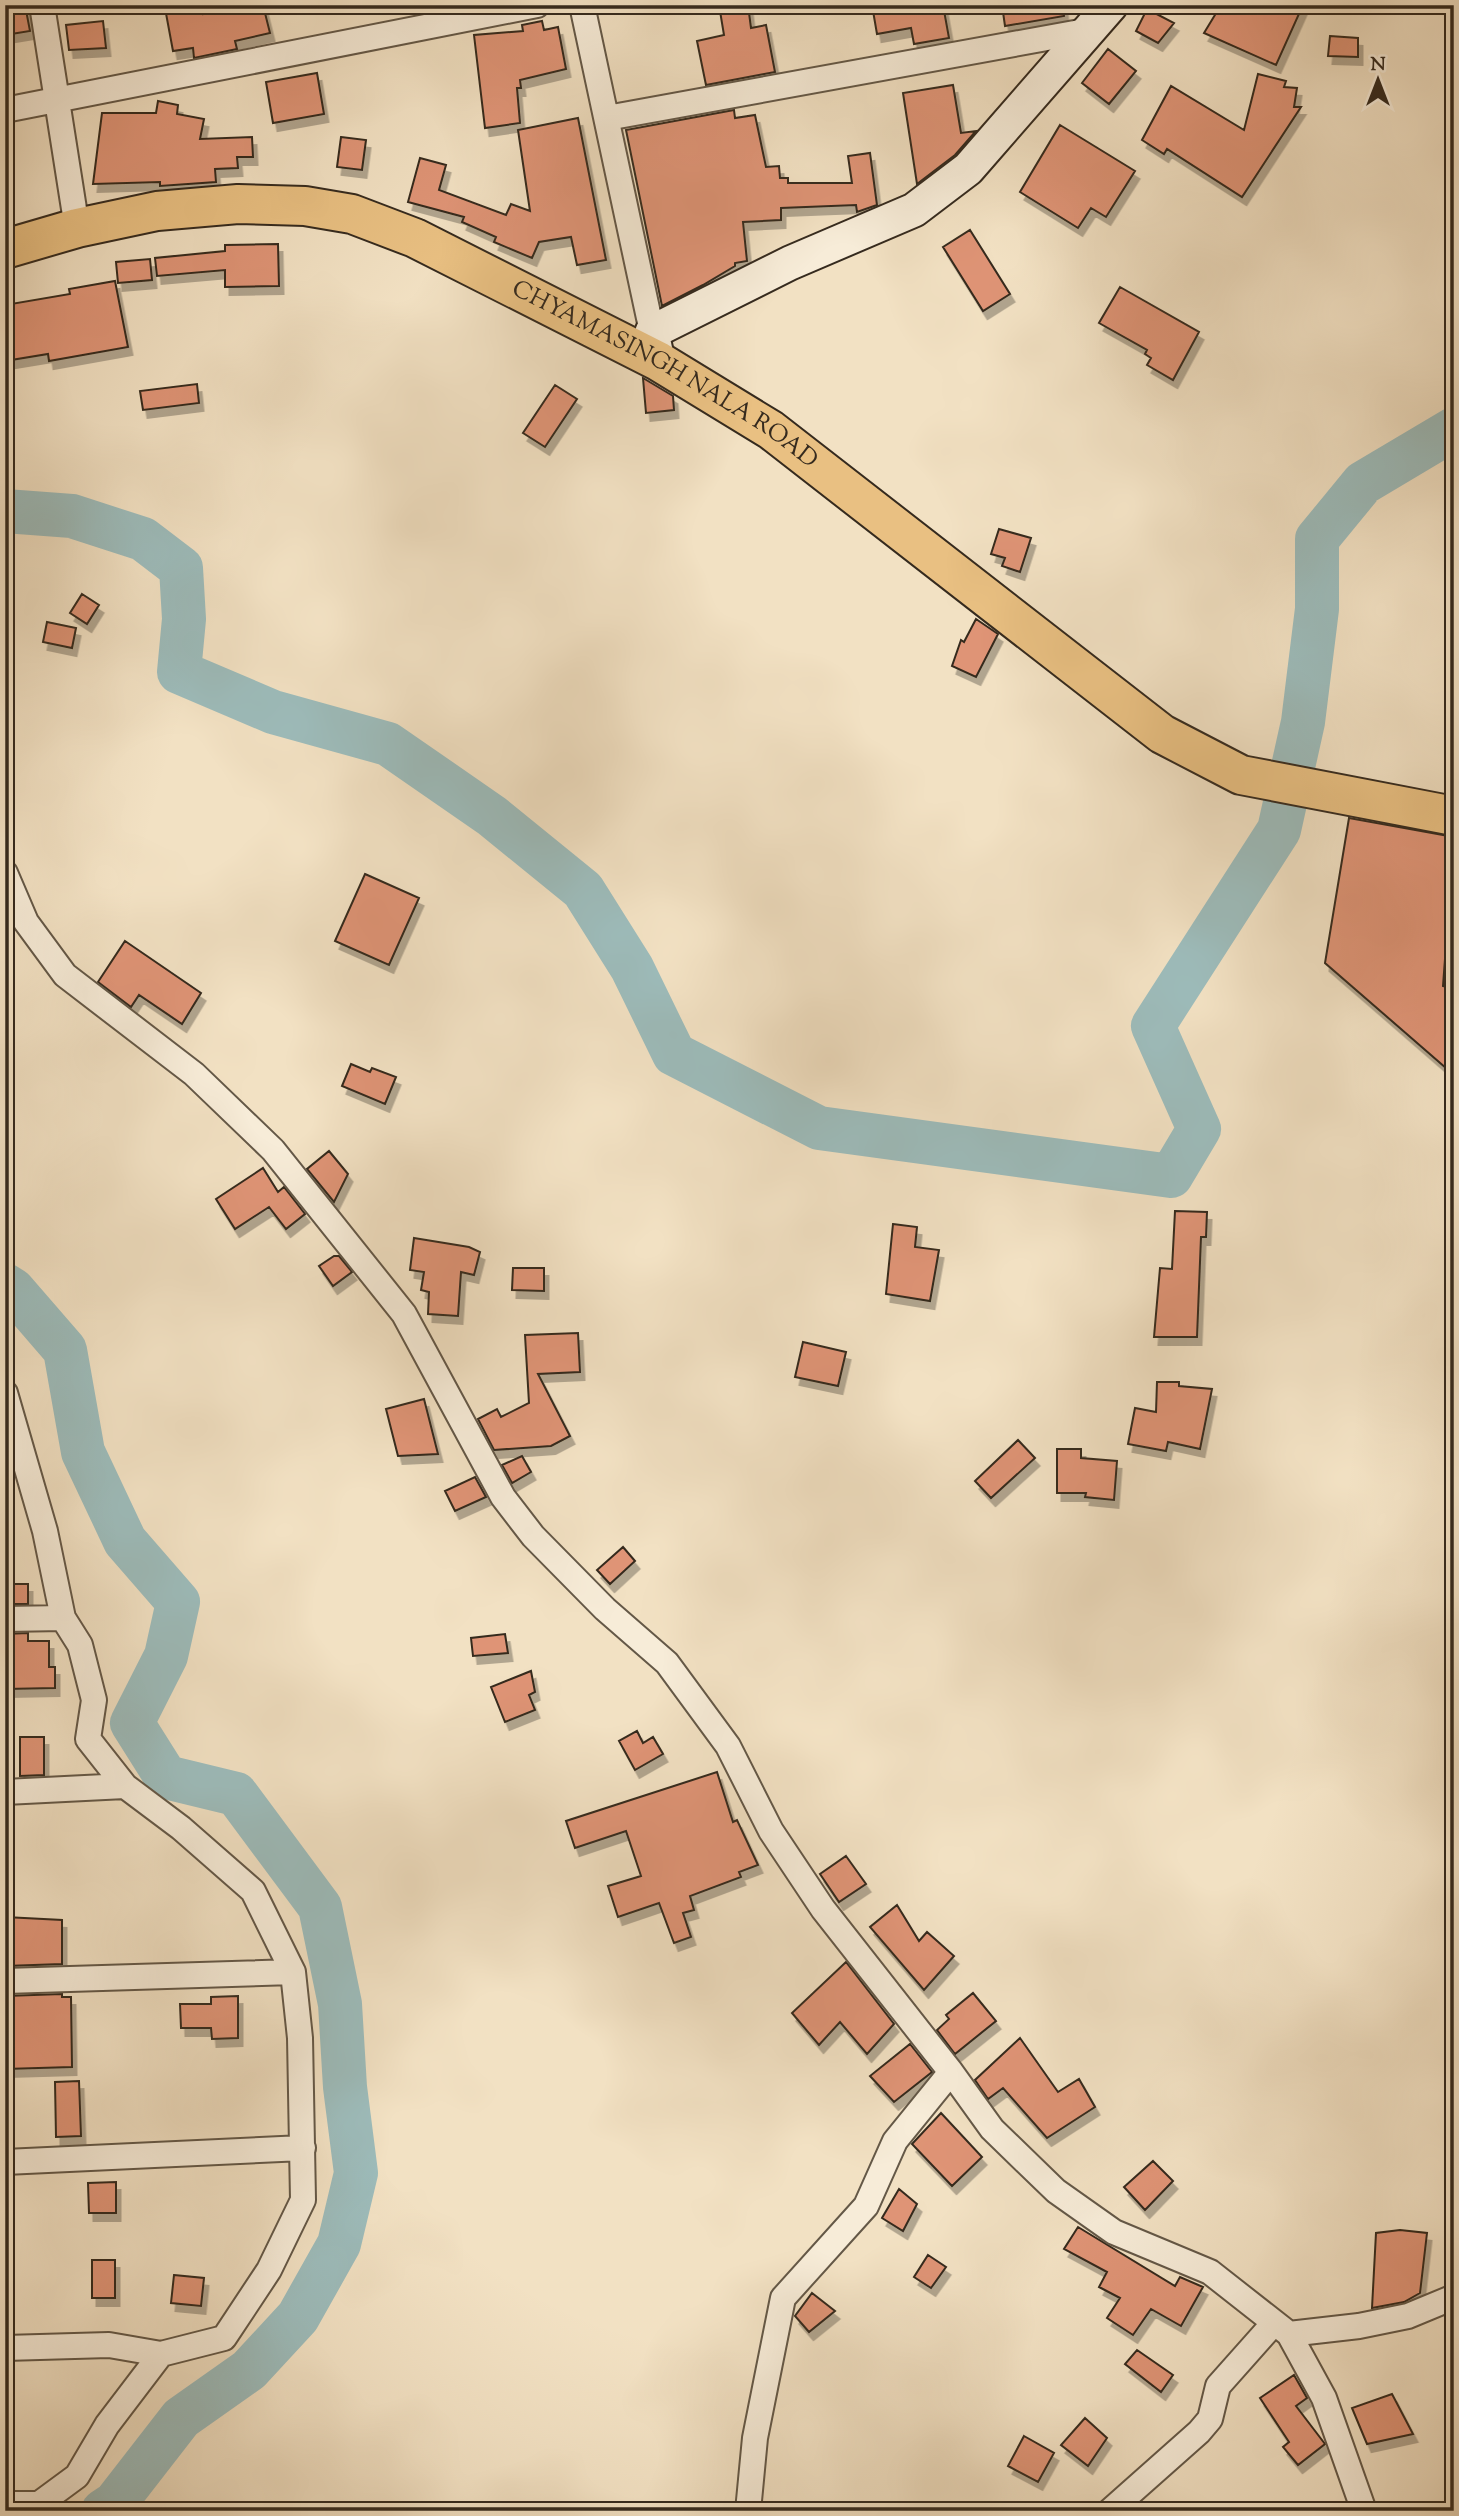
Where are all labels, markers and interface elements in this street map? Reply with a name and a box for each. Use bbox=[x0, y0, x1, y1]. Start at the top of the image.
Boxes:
north arrow bbox=[1344, 46, 1414, 116]
text: N bbox=[1370, 52, 1386, 79]
street label: CHYAMASINGH NALA ROAD bbox=[505, 272, 825, 477]

